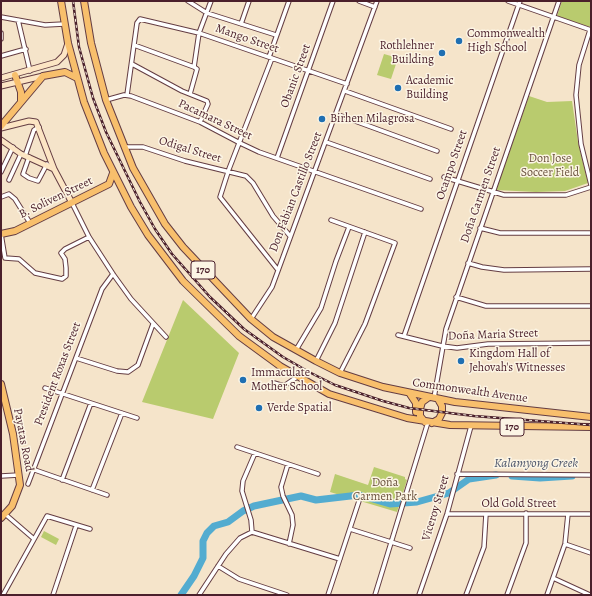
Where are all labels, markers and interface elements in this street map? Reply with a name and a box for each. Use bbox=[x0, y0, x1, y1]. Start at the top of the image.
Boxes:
street label: Mango Street bbox=[213, 21, 281, 57]
place label: Commonwealth High School bbox=[467, 27, 545, 55]
marker: Commonwealth High School bbox=[454, 36, 464, 46]
place label: Rothlehner Building bbox=[379, 39, 434, 67]
street label: Obanic Street bbox=[278, 42, 314, 110]
marker: Rothlehner Building bbox=[437, 48, 447, 58]
place label: Academic Building bbox=[406, 74, 454, 102]
marker: Academic Building bbox=[393, 83, 403, 93]
street label: Pacamara Street bbox=[176, 97, 254, 143]
place label: Birhen Milagrosa bbox=[330, 112, 415, 126]
marker: Birhen Milagrosa bbox=[317, 114, 327, 124]
street label: Ocampo Street bbox=[433, 128, 471, 202]
street label: Don Fabian Castillo Street bbox=[266, 130, 326, 254]
street label: Odigal Street bbox=[157, 134, 223, 166]
street label: Doña Carmen Street bbox=[458, 145, 504, 245]
park label: Don Jose Soccer Field bbox=[521, 152, 579, 180]
street label: B. Soliven Street bbox=[17, 174, 95, 222]
road number: 170 bbox=[191, 261, 215, 279]
street label: President Roxas Street bbox=[32, 320, 84, 428]
street label: Doña Maria Street bbox=[448, 326, 538, 344]
place label: Kingdom Hall of Jehovah's Witnesses bbox=[469, 347, 565, 375]
marker: Kingdom Hall of Jehovah's Witnesses bbox=[456, 356, 466, 366]
place label: Immaculate Mother School bbox=[251, 366, 322, 394]
marker: Immaculate Mother School bbox=[238, 375, 248, 385]
street label: Commonwealth Avenue bbox=[411, 376, 529, 406]
place label: Verde Spatial bbox=[267, 401, 332, 415]
marker: Verde Spatial bbox=[254, 403, 264, 413]
street label: Payatas Road bbox=[10, 407, 36, 473]
road number: 170 bbox=[500, 418, 524, 436]
water label: Kalamyong Creek bbox=[494, 456, 578, 472]
street label: Viceroy Street bbox=[419, 473, 453, 543]
park label: Doña Carmen Park bbox=[353, 476, 417, 504]
street label: Old Gold Street bbox=[481, 497, 557, 511]

